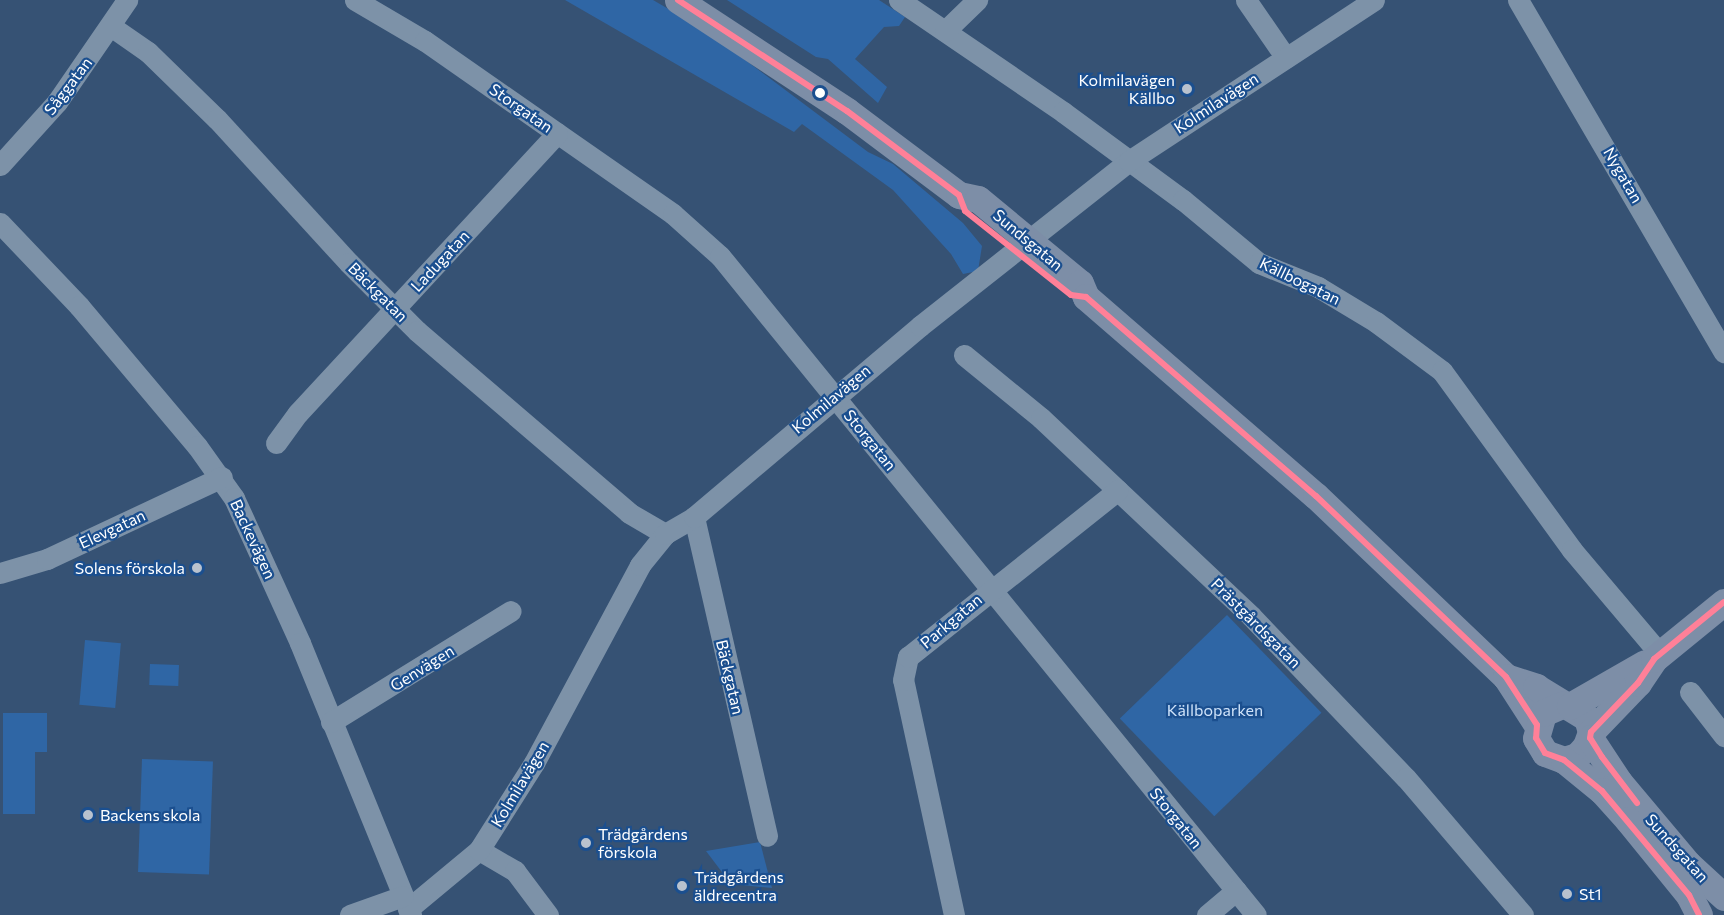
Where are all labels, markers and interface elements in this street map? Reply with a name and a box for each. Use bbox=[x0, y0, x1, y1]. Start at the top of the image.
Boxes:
street label: Såggatan bbox=[40, 53, 96, 119]
street label: Kolmilavägen bbox=[1170, 69, 1262, 137]
place label: Kolmilavägen Källbo bbox=[1078, 70, 1175, 108]
street label: Storgatan bbox=[486, 79, 556, 137]
marker: Kolmilavägen Källbo bbox=[1180, 82, 1194, 96]
unlabelled marker bbox=[814, 87, 826, 99]
street label: Nygatan bbox=[1599, 144, 1647, 206]
street label: Sundsgatan bbox=[989, 205, 1067, 275]
street label: Ladugatan bbox=[407, 226, 473, 296]
street label: Källbogatan bbox=[1257, 253, 1343, 309]
street label: Bäckgatan bbox=[344, 258, 412, 326]
street label: Kolmilavägen bbox=[788, 361, 874, 437]
street label: Storgatan bbox=[840, 406, 900, 474]
street label: Backevägen bbox=[226, 496, 280, 582]
street label: Elevgatan bbox=[76, 505, 148, 553]
place label: Solens förskola bbox=[75, 558, 185, 578]
marker: Solens förskola bbox=[190, 561, 204, 575]
street label: Prästgårdsgatan bbox=[1207, 574, 1305, 672]
street label: Parkgatan bbox=[916, 590, 986, 652]
street label: Bäckgatan bbox=[712, 638, 748, 716]
street label: Genvägen bbox=[387, 641, 457, 695]
park label: Källboparken bbox=[1167, 700, 1263, 720]
street label: Kolmilavägen bbox=[487, 738, 553, 830]
street label: Storgatan bbox=[1146, 784, 1206, 852]
place label: Backens skola bbox=[100, 805, 200, 825]
marker: Backens skola bbox=[81, 808, 95, 822]
street label: Sundsgatan bbox=[1641, 810, 1713, 886]
place label: Trädgårdens förskola bbox=[598, 824, 688, 862]
marker: Trädgårdens förskola bbox=[579, 836, 593, 850]
place label: Trädgårdens äldrecentra bbox=[694, 867, 784, 905]
marker: Trädgårdens äldrecentra bbox=[675, 879, 689, 893]
place label: St1 bbox=[1579, 884, 1602, 904]
marker: St1 bbox=[1560, 887, 1574, 901]

